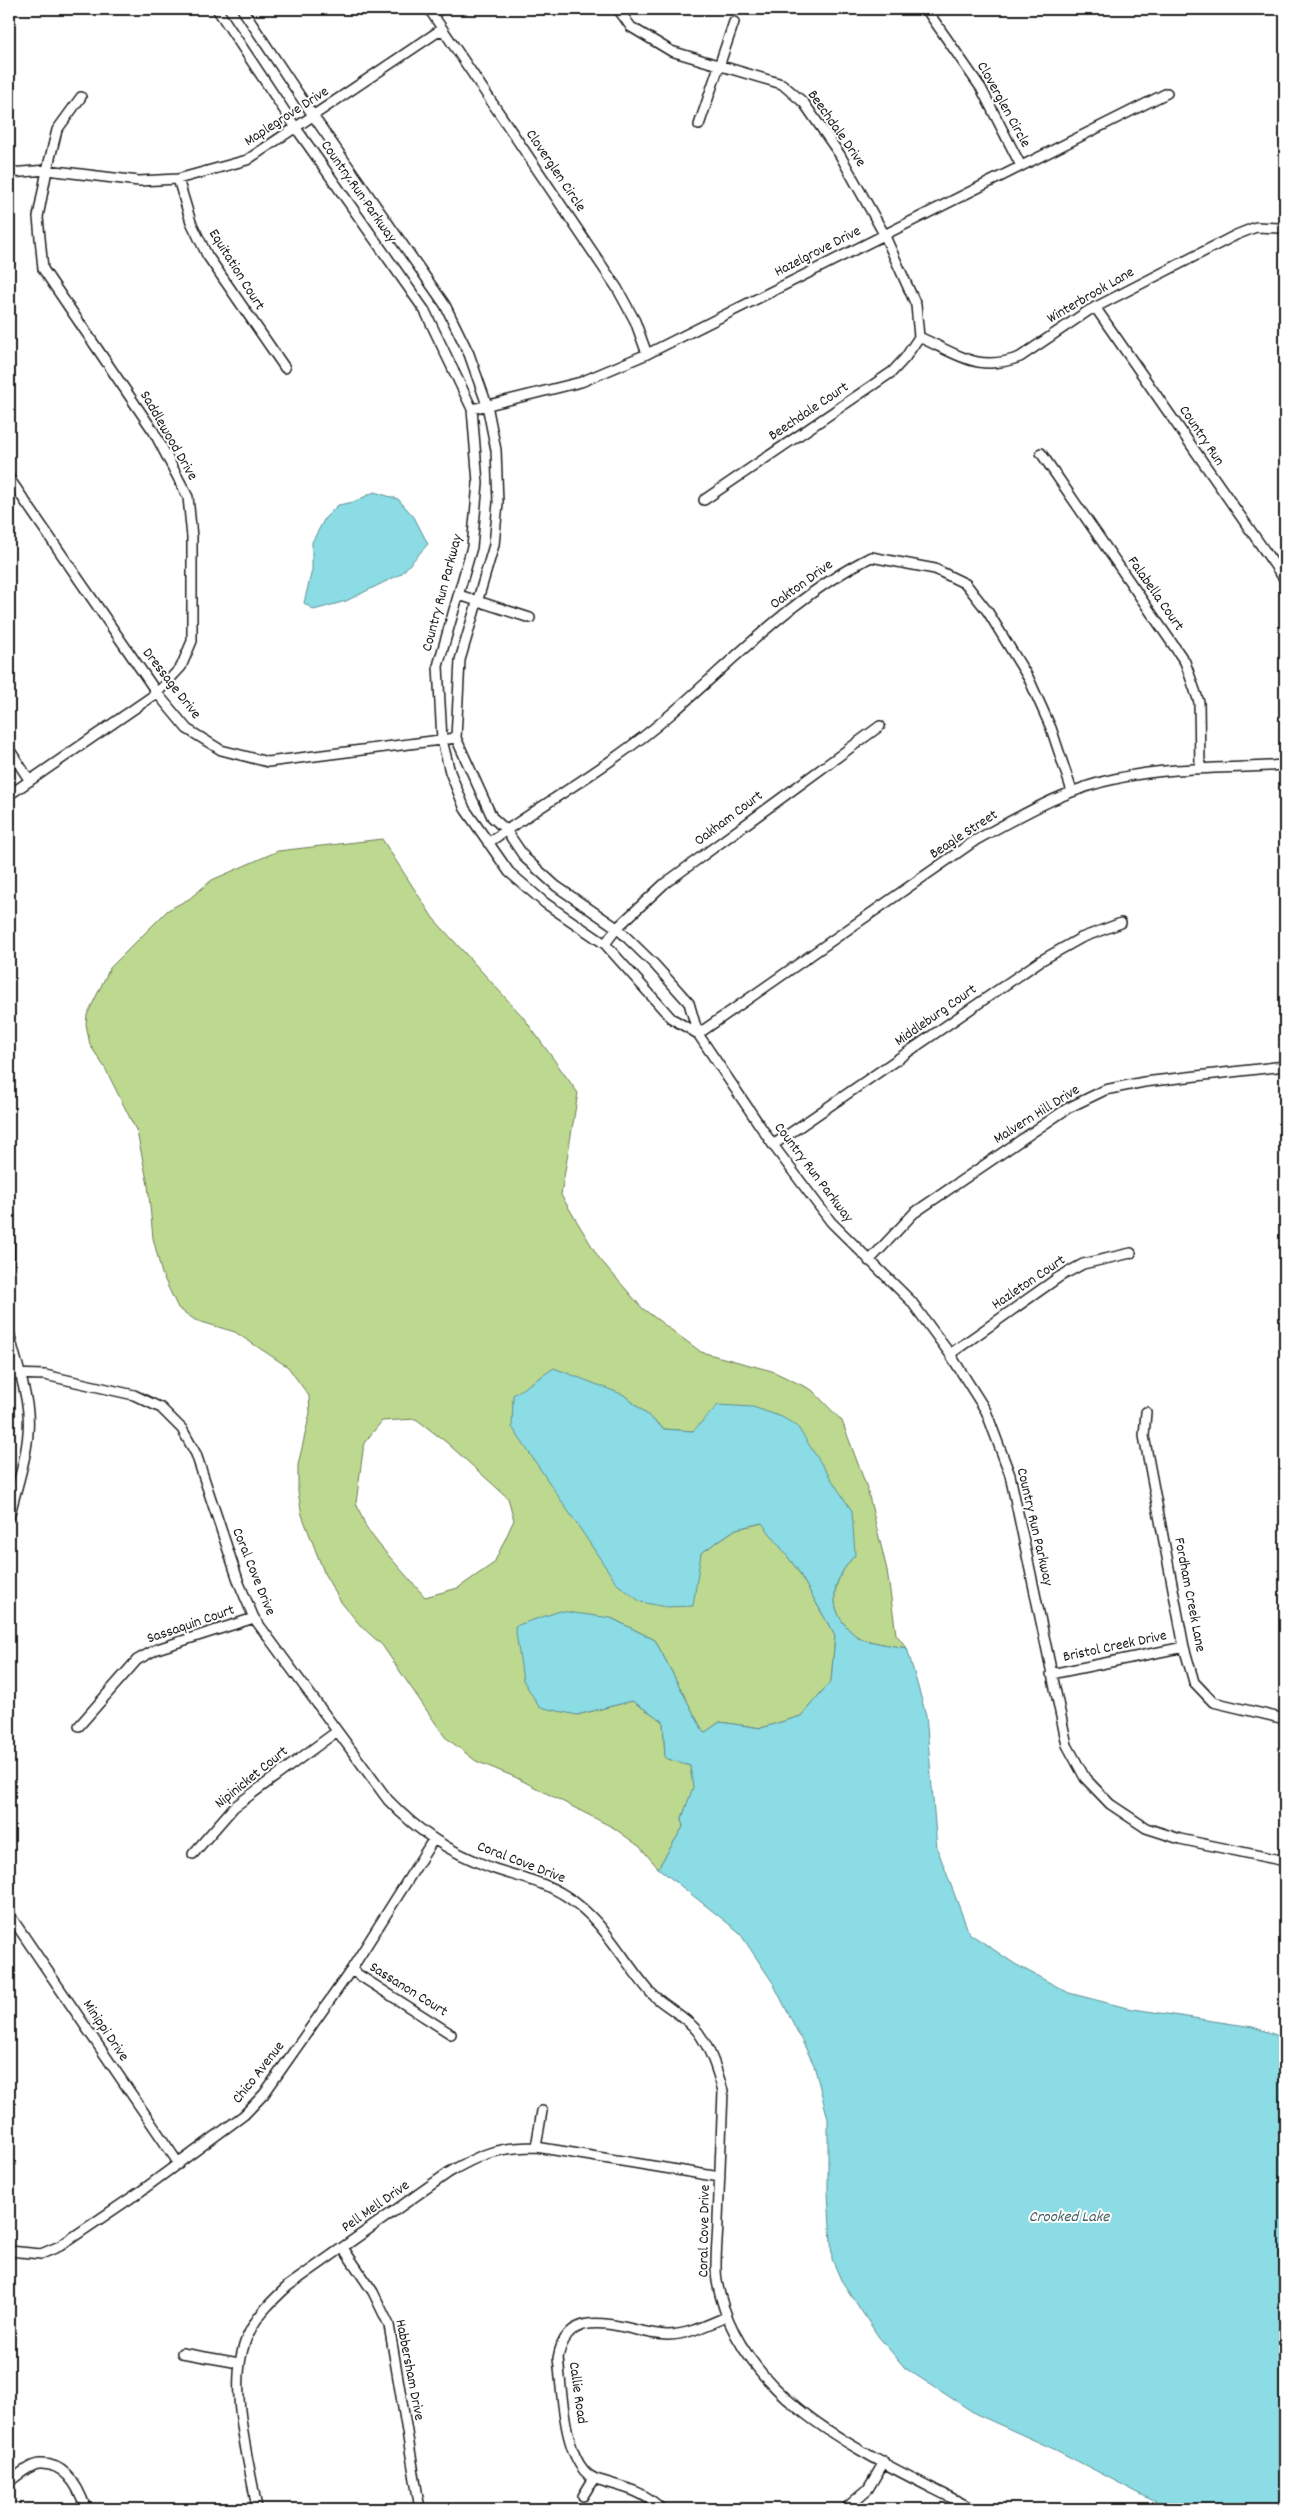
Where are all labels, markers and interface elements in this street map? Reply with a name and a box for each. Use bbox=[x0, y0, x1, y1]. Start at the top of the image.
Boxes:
street label: Cloverglen Circle bbox=[970, 58, 1036, 152]
street label: Maplegrove Drive bbox=[240, 81, 334, 153]
street label: Beechdale Drive bbox=[801, 86, 871, 172]
street label: Cloverglen Circle bbox=[519, 125, 591, 217]
street label: Country Run Parkway bbox=[314, 136, 402, 248]
street label: Hazelgrove Drive bbox=[771, 221, 865, 283]
street label: Equitation Court bbox=[202, 225, 270, 315]
street label: Winterbrook Lane bbox=[1043, 262, 1139, 330]
street label: Beechdale Court bbox=[764, 377, 854, 447]
street label: Saddlewood Drive bbox=[133, 387, 203, 485]
street label: Country Run bbox=[1173, 401, 1229, 471]
street label: Country Run Parkway bbox=[417, 531, 469, 654]
street label: Falabella Court bbox=[1121, 552, 1189, 636]
street label: Oakton Drive bbox=[766, 554, 838, 615]
street label: Dressage Drive bbox=[136, 644, 206, 725]
street label: Oakham Court bbox=[690, 786, 768, 852]
street label: Beagle Street bbox=[926, 804, 1003, 865]
street label: Middleburg Court bbox=[890, 979, 982, 1053]
street label: Malvern Hill Drive bbox=[990, 1079, 1085, 1150]
street label: Country Run Parkway bbox=[768, 1118, 859, 1228]
street label: Hazleton Court bbox=[988, 1250, 1071, 1316]
street label: Country Run Parkway bbox=[1010, 1466, 1058, 1589]
street label: Coral Cove Drive bbox=[225, 1525, 281, 1620]
street label: Fordham Creek Lane bbox=[1167, 1536, 1211, 1654]
street label: Sassaquin Court bbox=[144, 1600, 238, 1650]
street label: Bristol Creek Drive bbox=[1061, 1625, 1169, 1669]
street label: Nipinicket Court bbox=[211, 1741, 294, 1815]
street label: Coral Cove Drive bbox=[474, 1836, 569, 1890]
street label: Sassanon Court bbox=[364, 1957, 452, 2023]
street label: Minippi Drive bbox=[76, 1996, 134, 2067]
street label: Chico Avenue bbox=[227, 2037, 291, 2109]
street label: Pell Mell Drive bbox=[337, 2175, 415, 2239]
street label: Coral Cove Drive bbox=[693, 2184, 717, 2278]
water label: Crooked Lake bbox=[1029, 2206, 1110, 2229]
street label: Habbersham Drive bbox=[388, 2317, 430, 2423]
street label: Callie Road bbox=[562, 2361, 592, 2425]

